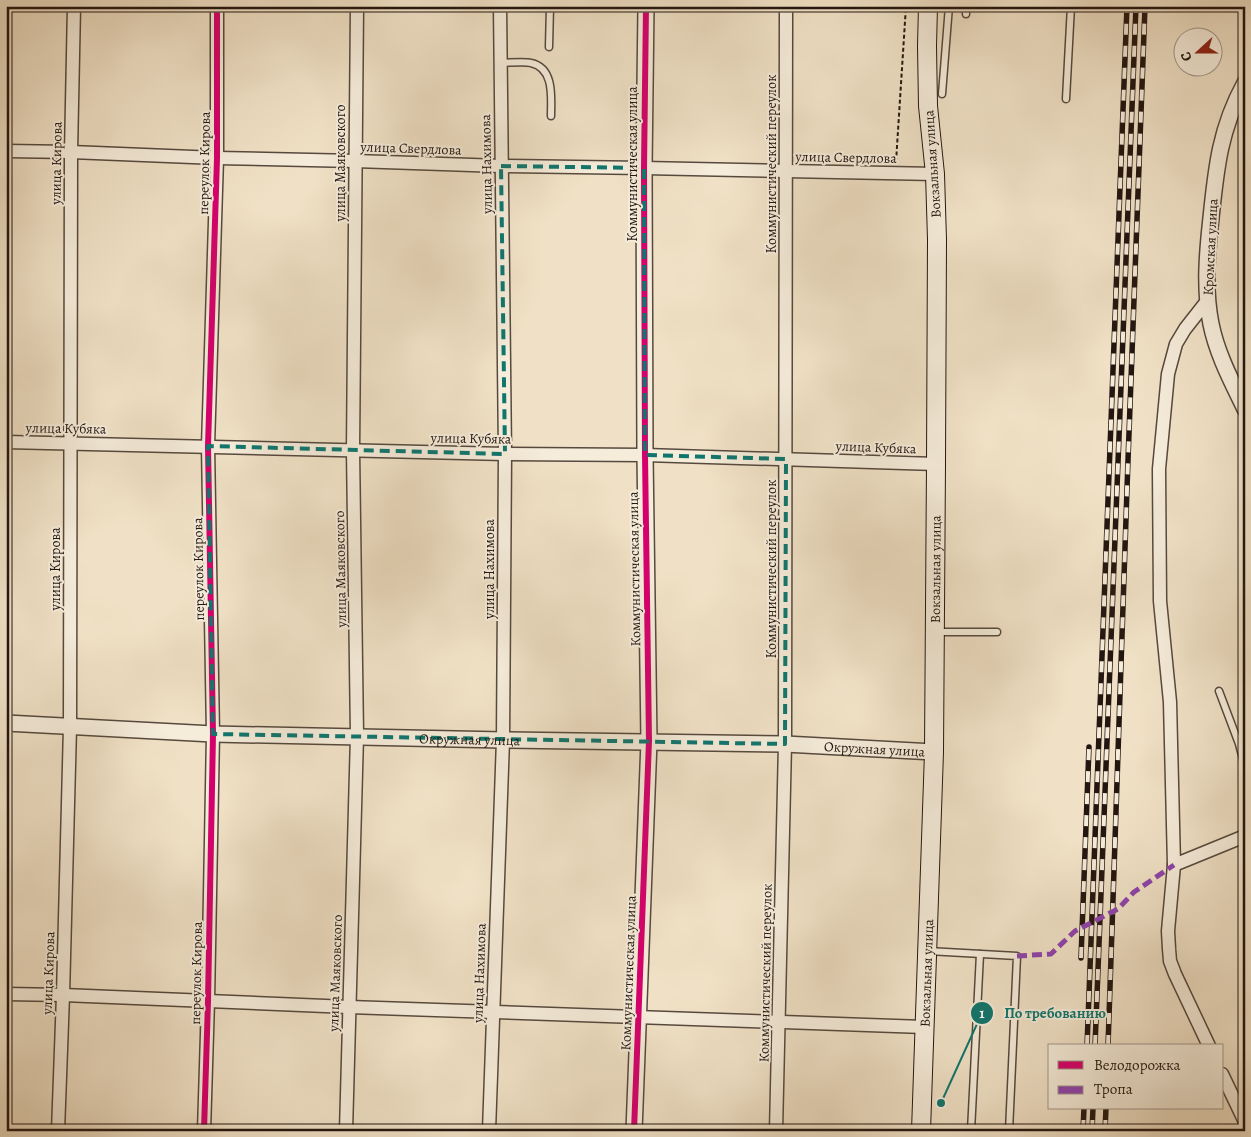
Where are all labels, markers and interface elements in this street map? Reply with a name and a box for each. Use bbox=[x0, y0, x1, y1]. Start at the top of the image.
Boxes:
north arrow bbox=[1174, 28, 1224, 78]
text: С bbox=[1176, 49, 1197, 64]
street label: Коммунистический переулок bbox=[762, 75, 781, 253]
street label: Коммунистическая улица bbox=[623, 86, 642, 242]
street label: улица Маяковского bbox=[331, 104, 350, 223]
street label: Вокзальная улица bbox=[919, 109, 946, 218]
street label: переулок Кирова bbox=[194, 111, 215, 215]
street label: улица Нахимова bbox=[476, 113, 497, 215]
street label: улица Кирова bbox=[46, 121, 67, 206]
street label: улица Свердлова bbox=[359, 137, 463, 160]
street label: улица Свердлова bbox=[794, 147, 897, 168]
street label: Кромская улица bbox=[1198, 197, 1223, 296]
street label: улица Кубяка bbox=[25, 418, 107, 439]
street label: улица Кубяка bbox=[430, 428, 512, 449]
street label: улица Кубяка bbox=[834, 437, 917, 458]
street label: Коммунистический переулок bbox=[762, 480, 781, 658]
street label: Коммунистическая улица bbox=[624, 491, 645, 647]
street label: улица Маяковского bbox=[330, 510, 351, 629]
street label: Вокзальная улица bbox=[926, 515, 946, 623]
street label: переулок Кирова bbox=[188, 517, 209, 621]
street label: улица Нахимова bbox=[480, 519, 499, 620]
street label: улица Кирова bbox=[46, 527, 65, 612]
street label: Окружная улица bbox=[419, 729, 521, 750]
street label: Окружная улица bbox=[824, 737, 926, 762]
street label: Коммунистический переулок bbox=[754, 883, 777, 1063]
street label: Коммунистическая улица bbox=[616, 894, 641, 1051]
street label: улица Маяковского bbox=[324, 914, 347, 1033]
street label: Вокзальная улица bbox=[916, 918, 938, 1027]
street label: переулок Кирова bbox=[186, 921, 207, 1025]
street label: улица Нахимова bbox=[468, 922, 491, 1024]
street label: улица Кирова bbox=[38, 931, 59, 1016]
callout: По требованию bbox=[969, 998, 1116, 1028]
text: 1 bbox=[979, 1003, 985, 1023]
text: По требованию bbox=[1004, 1003, 1106, 1023]
legend bbox=[1048, 1044, 1224, 1110]
text: Велодорожка bbox=[1094, 1055, 1181, 1075]
text: Тропа bbox=[1094, 1079, 1133, 1099]

